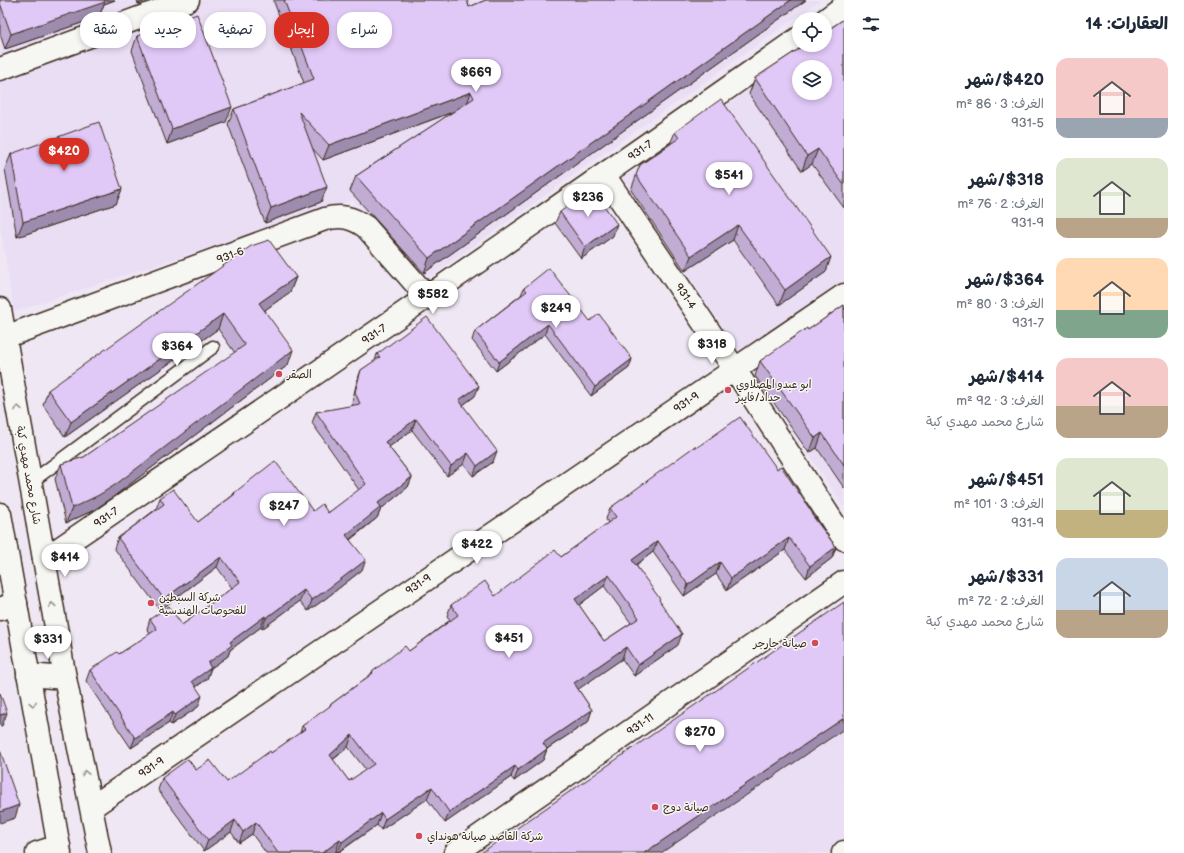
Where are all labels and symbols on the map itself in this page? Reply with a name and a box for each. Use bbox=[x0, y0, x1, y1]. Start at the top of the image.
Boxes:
pin: $669 bbox=[452, 59, 500, 93]
street label: 931-7 bbox=[626, 137, 655, 163]
pin: $420 bbox=[40, 138, 88, 172]
pin: $541 bbox=[705, 162, 753, 196]
pin: $236 bbox=[564, 184, 612, 218]
street label: 931-6 bbox=[215, 244, 246, 266]
pin: $582 bbox=[409, 281, 457, 315]
street label: 931-4 bbox=[672, 281, 699, 312]
pin: $249 bbox=[532, 295, 580, 329]
street label: 931-7 bbox=[360, 321, 390, 347]
pin: $318 bbox=[688, 331, 736, 365]
pin: $364 bbox=[153, 333, 201, 367]
place label: الصقر bbox=[286, 368, 312, 381]
marker: الصقر bbox=[274, 369, 284, 379]
place label: ابو عبدو المصلاوي حداد/فايبر bbox=[735, 378, 811, 405]
marker: ابو عبدو المصلاوي حداد/فايبر bbox=[723, 385, 733, 395]
street label: 931-9 bbox=[671, 389, 701, 416]
one-way arrow bbox=[14, 405, 22, 411]
street label: شارع محمد مهدي كبة bbox=[11, 425, 44, 526]
pin: $247 bbox=[260, 493, 308, 527]
street label: 931-7 bbox=[92, 504, 122, 530]
pin: $422 bbox=[453, 531, 501, 565]
pin: $414 bbox=[41, 544, 89, 578]
street label: 931-9 bbox=[403, 571, 433, 598]
place label: شركة السبطين للفحوصات الهندسية bbox=[159, 591, 246, 618]
marker: شركة السبطين للفحوصات الهندسية bbox=[146, 598, 156, 608]
one-way arrow bbox=[48, 601, 57, 608]
pin: $451 bbox=[485, 625, 533, 659]
pin: $331 bbox=[24, 626, 72, 660]
place label: صيانة جارجر bbox=[752, 637, 807, 650]
marker: صيانة جارجر bbox=[810, 638, 820, 648]
one-way arrow bbox=[28, 701, 37, 707]
street label: 931-11 bbox=[624, 711, 656, 738]
pin: $270 bbox=[676, 719, 724, 753]
street label: 931-9 bbox=[136, 754, 166, 781]
one-way arrow bbox=[81, 770, 89, 777]
place label: صيانة دوج bbox=[663, 801, 709, 815]
marker: صيانة دوج bbox=[650, 802, 660, 812]
place label: شركة القاصد صيانة هونداي bbox=[427, 830, 543, 845]
marker: شركة القاصد صيانة هونداي bbox=[414, 831, 424, 841]

